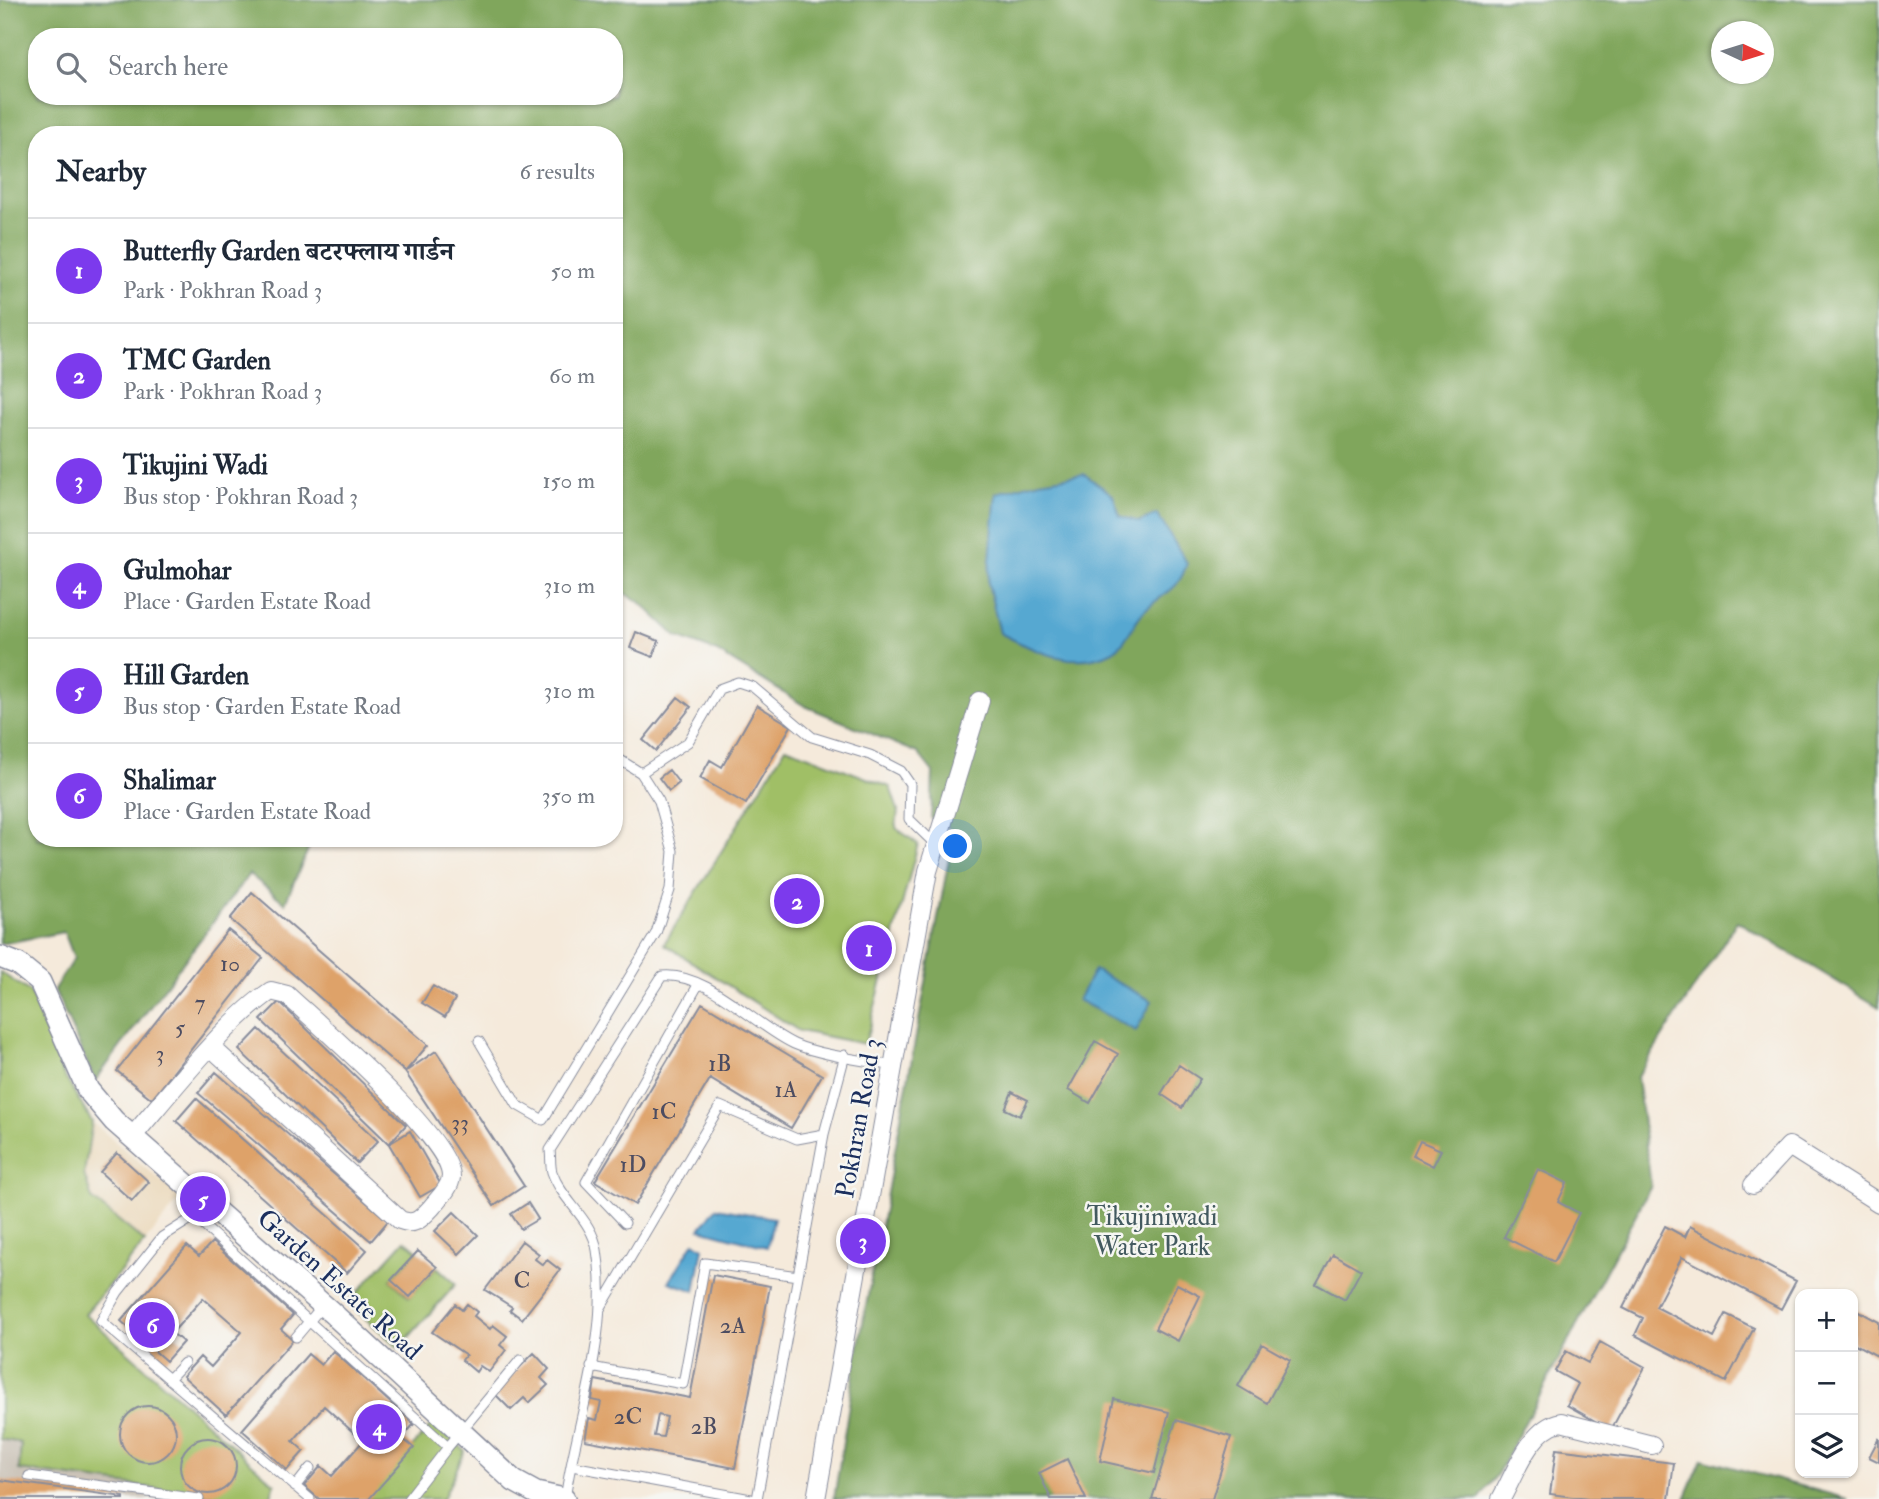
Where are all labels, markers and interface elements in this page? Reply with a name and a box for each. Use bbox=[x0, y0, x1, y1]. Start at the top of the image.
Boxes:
north arrow bbox=[1711, 21, 1774, 84]
search box bbox=[28, 28, 623, 105]
icon: search bbox=[52, 48, 90, 86]
text: Search here bbox=[108, 51, 228, 83]
text: Nearby bbox=[56, 153, 146, 190]
text: 6 results bbox=[520, 157, 595, 186]
text: Butterfly Garden बटरफ्लाय गार्डन bbox=[123, 236, 454, 268]
text: 1 bbox=[75, 256, 83, 285]
text: 50 m bbox=[551, 256, 595, 285]
text: Park · Pokhran Road 3 bbox=[123, 276, 322, 305]
text: TMC Garden bbox=[123, 345, 271, 377]
text: 2 bbox=[73, 361, 85, 390]
text: 60 m bbox=[549, 361, 595, 390]
text: Park · Pokhran Road 3 bbox=[123, 377, 322, 406]
text: Tikujini Wadi bbox=[123, 450, 268, 482]
text: 3 bbox=[75, 466, 83, 495]
text: 150 m bbox=[542, 466, 595, 495]
text: Bus stop · Pokhran Road 3 bbox=[123, 482, 358, 511]
text: Gulmohar bbox=[123, 555, 231, 587]
text: 4 bbox=[73, 571, 85, 600]
text: 310 m bbox=[544, 571, 595, 600]
text: Place · Garden Estate Road bbox=[123, 587, 371, 616]
text: Hill Garden bbox=[123, 660, 249, 692]
text: 5 bbox=[74, 676, 84, 705]
text: 310 m bbox=[544, 676, 595, 705]
text: Bus stop · Garden Estate Road bbox=[123, 692, 401, 721]
text: Shalimar bbox=[123, 765, 216, 797]
text: 6 bbox=[73, 781, 85, 810]
text: 350 m bbox=[542, 781, 595, 810]
text: Place · Garden Estate Road bbox=[123, 797, 371, 826]
your location bbox=[938, 829, 972, 863]
pin: 2 bbox=[774, 875, 820, 927]
pin: 1 bbox=[846, 922, 892, 974]
house number: 10 bbox=[220, 949, 240, 978]
house number: 7 bbox=[195, 988, 206, 1017]
house number: 5 bbox=[175, 1013, 185, 1042]
street label: Pokhran Road 3 bbox=[829, 1036, 889, 1201]
house number: 3 bbox=[156, 1039, 164, 1068]
house number: 1B bbox=[708, 1049, 732, 1078]
house number: 1A bbox=[775, 1075, 798, 1104]
house number: 1C bbox=[651, 1097, 677, 1126]
house number: 33 bbox=[451, 1108, 469, 1137]
house number: 1D bbox=[620, 1150, 646, 1179]
pin: 5 bbox=[180, 1173, 226, 1225]
park label: Tikujiniwadi Water Park bbox=[1086, 1201, 1218, 1263]
street label: Garden Estate Road bbox=[250, 1202, 428, 1367]
pin: 3 bbox=[840, 1215, 886, 1267]
house number: C bbox=[514, 1266, 530, 1295]
map controls bbox=[1795, 1289, 1858, 1478]
button: + bbox=[1795, 1289, 1858, 1352]
pin: 6 bbox=[129, 1299, 175, 1351]
house number: 2A bbox=[720, 1311, 747, 1340]
button: − bbox=[1795, 1352, 1858, 1415]
pin: 4 bbox=[356, 1401, 402, 1453]
house number: 2C bbox=[614, 1402, 642, 1431]
house number: 2B bbox=[691, 1412, 717, 1441]
button: layers bbox=[1795, 1415, 1858, 1478]

